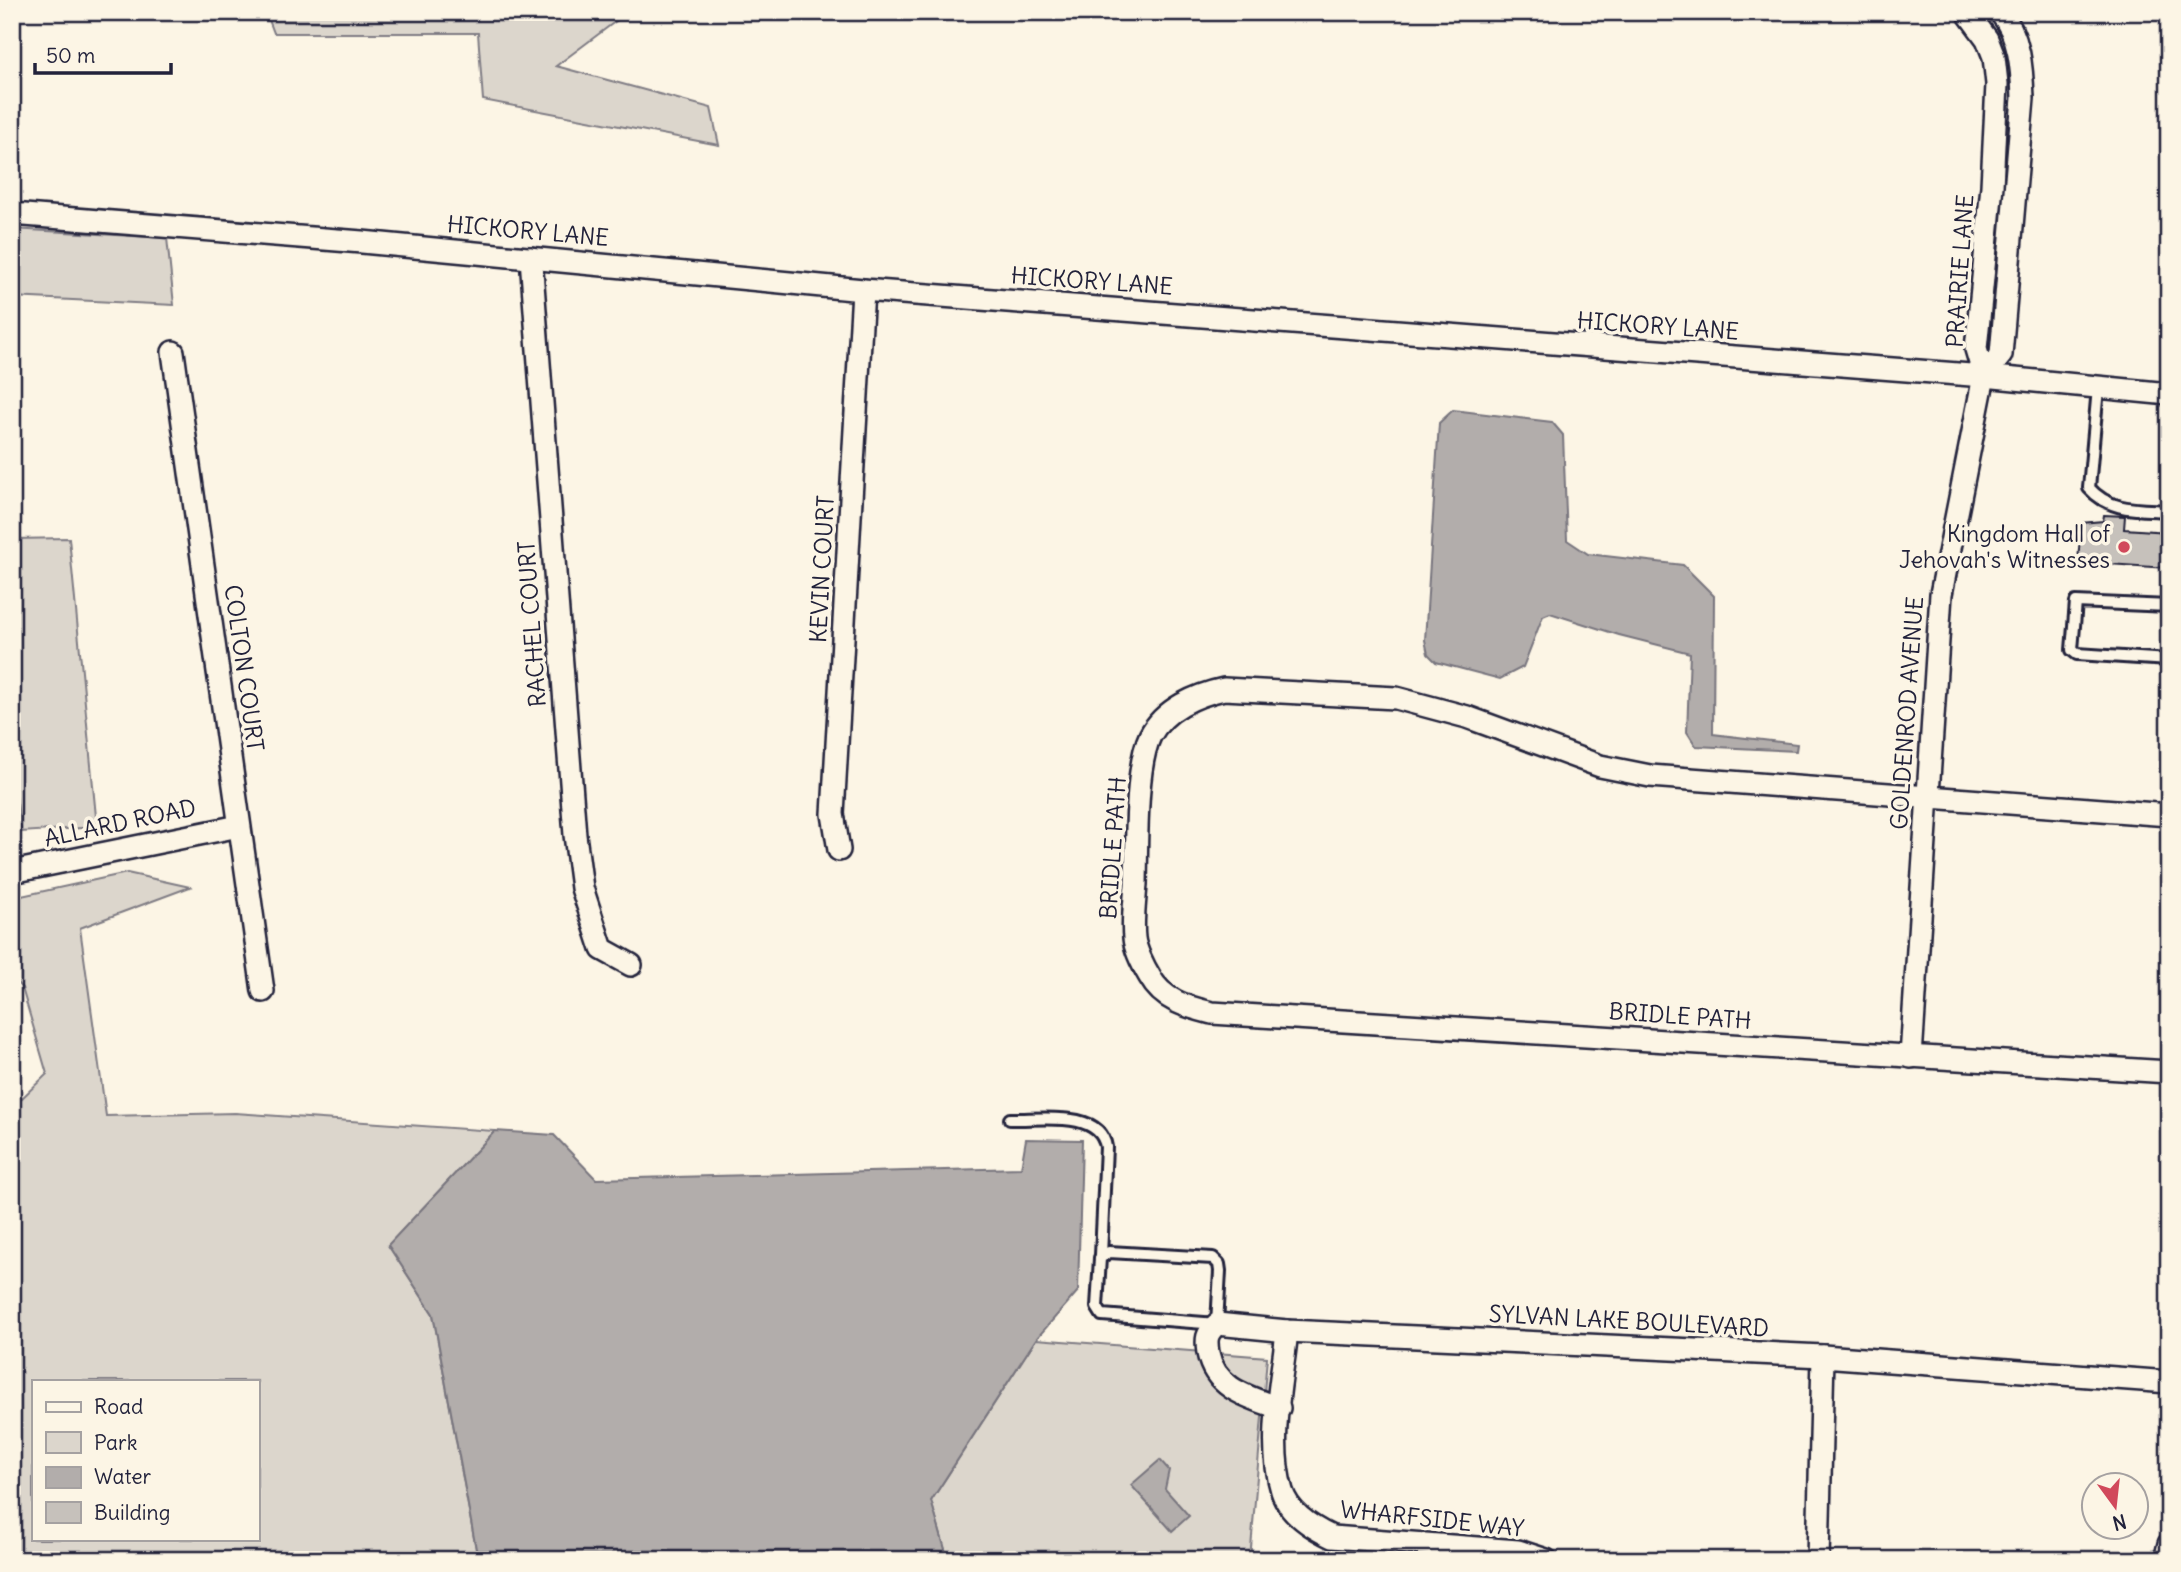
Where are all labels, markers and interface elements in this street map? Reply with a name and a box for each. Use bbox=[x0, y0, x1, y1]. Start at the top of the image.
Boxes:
scale bar bbox=[35, 32, 172, 76]
text: 50 m bbox=[46, 42, 95, 69]
street label: PRAIRIE LANE bbox=[1940, 193, 1979, 349]
street label: HICKORY LANE bbox=[446, 209, 610, 252]
street label: HICKORY LANE bbox=[1010, 260, 1174, 301]
street label: HICKORY LANE bbox=[1576, 305, 1740, 346]
street label: KEVIN COURT bbox=[803, 494, 840, 643]
place label: Kingdom Hall of Jehovah's Witnesses bbox=[1899, 519, 2110, 574]
marker: Kingdom Hall of Jehovah's Witnesses bbox=[2116, 539, 2132, 555]
street label: RACHEL COURT bbox=[511, 540, 552, 708]
street label: COLTON COURT bbox=[218, 583, 271, 753]
street label: GOLDENROD AVENUE bbox=[1884, 595, 1929, 831]
street label: BRIDLE PATH bbox=[1093, 776, 1132, 920]
street label: ALLARD ROAD bbox=[41, 792, 198, 853]
street label: BRIDLE PATH bbox=[1608, 996, 1752, 1035]
street label: SYLVAN LAKE BOULEVARD bbox=[1488, 1299, 1770, 1342]
legend bbox=[32, 1380, 259, 1540]
text: Road bbox=[94, 1393, 143, 1420]
text: Park bbox=[94, 1429, 137, 1456]
text: Water bbox=[94, 1463, 152, 1490]
north arrow bbox=[2080, 1470, 2150, 1540]
street label: WHARFSIDE WAY bbox=[1339, 1494, 1526, 1543]
text: Building bbox=[94, 1499, 170, 1526]
text: N bbox=[2110, 1509, 2129, 1536]

